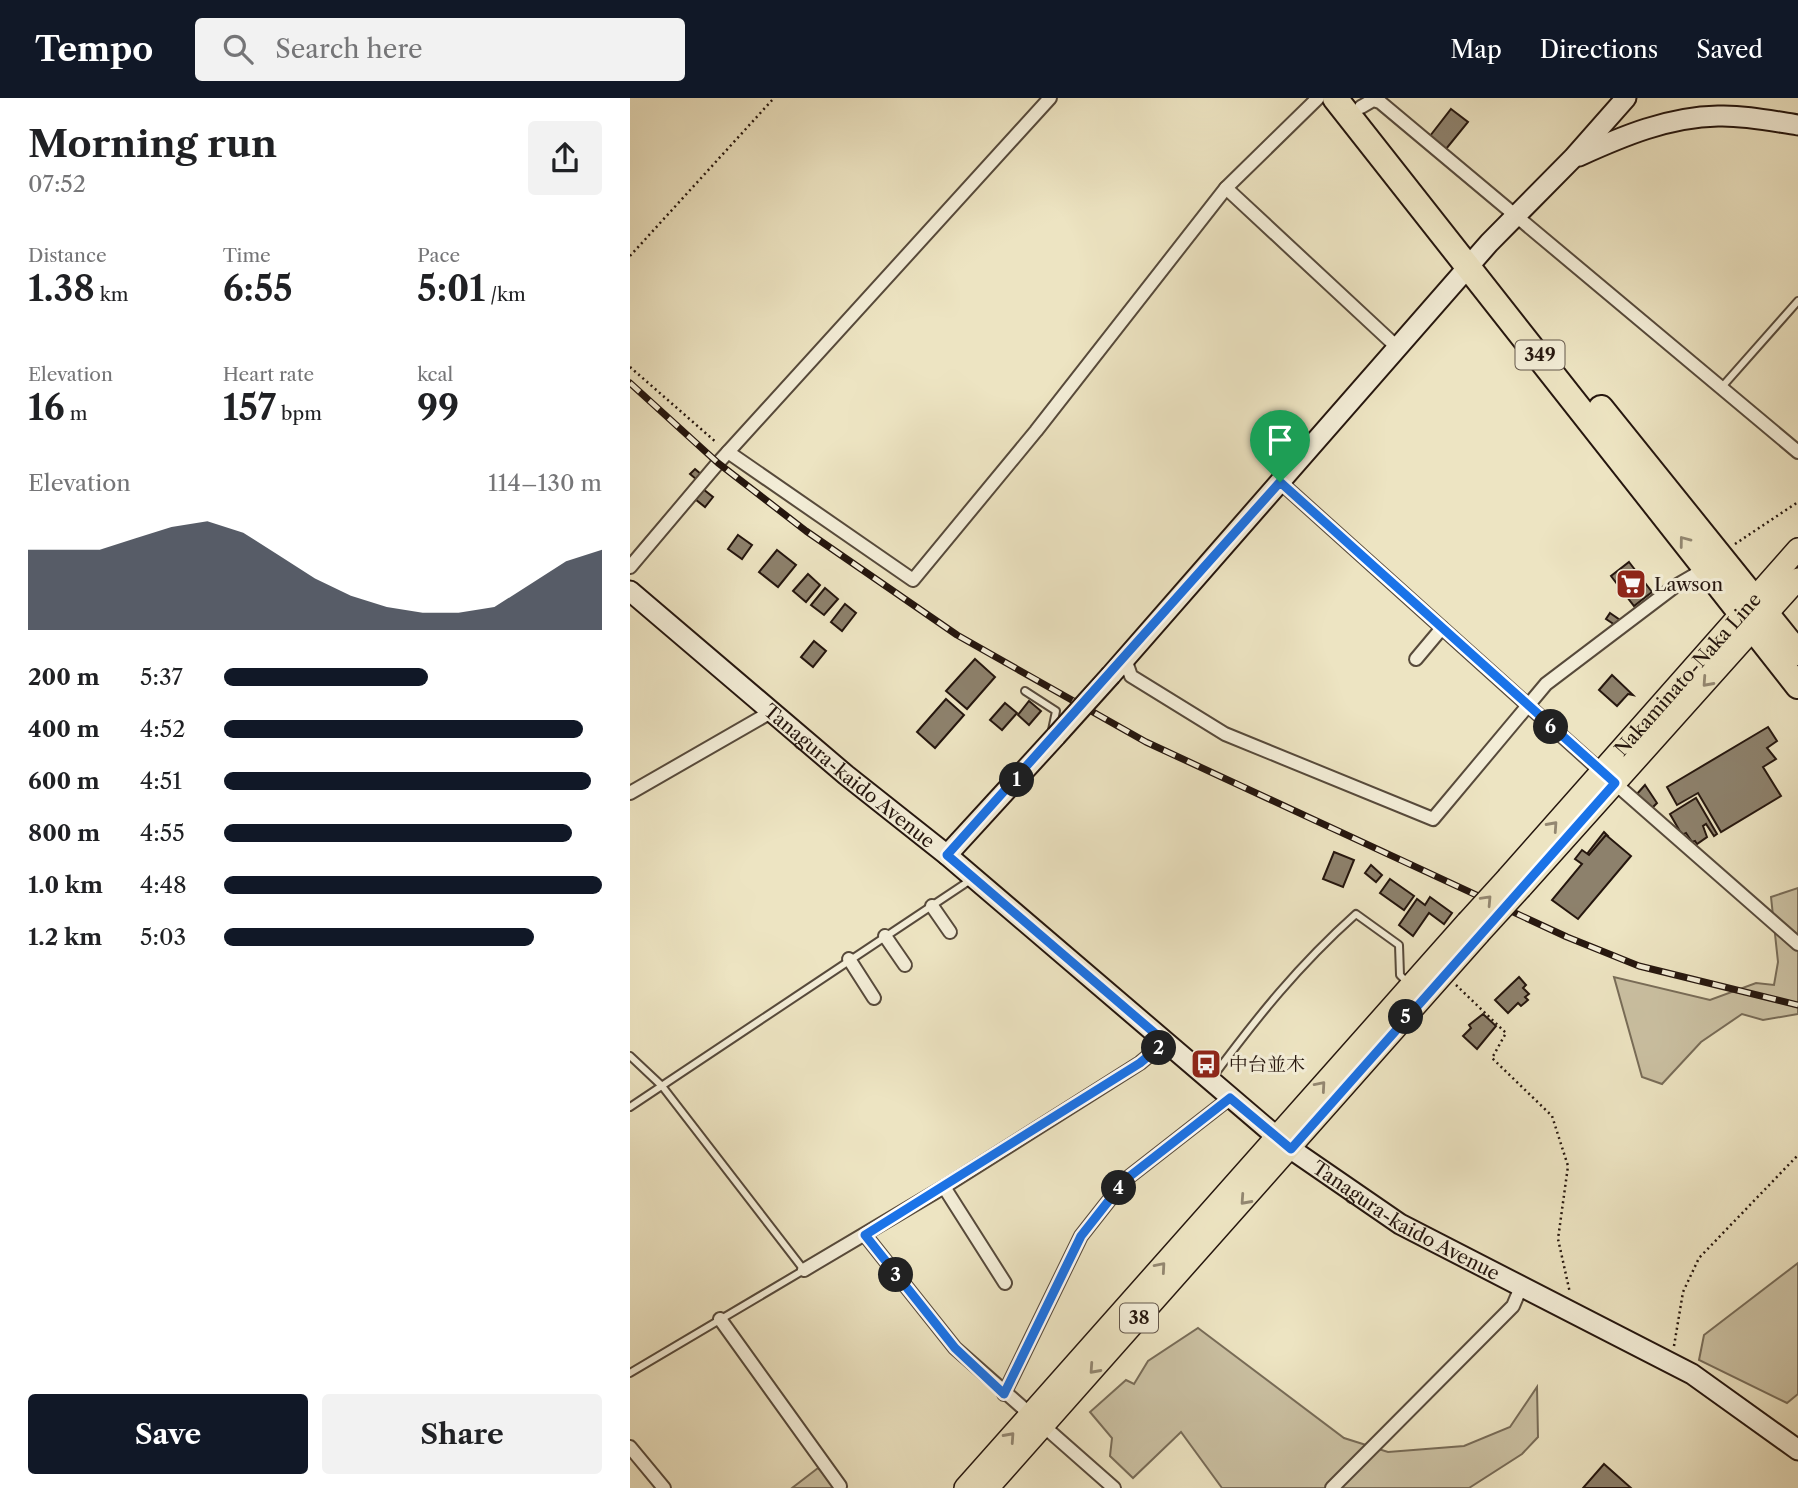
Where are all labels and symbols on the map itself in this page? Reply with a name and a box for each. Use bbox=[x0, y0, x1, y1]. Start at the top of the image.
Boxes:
road number: 349 bbox=[1516, 341, 1564, 370]
pin bbox=[1250, 410, 1310, 482]
one-way arrow bbox=[1679, 536, 1692, 548]
supermarket icon: Lawson bbox=[1614, 567, 1648, 601]
place label: Lawson bbox=[1654, 573, 1723, 596]
street label: Nakaminato-Naka Line bbox=[1609, 588, 1766, 760]
one-way arrow bbox=[1702, 674, 1715, 687]
street label: Tanagura-kaido Avenue bbox=[759, 699, 940, 853]
pin: 6 bbox=[1534, 710, 1569, 744]
pin: 1 bbox=[1000, 762, 1034, 798]
one-way arrow bbox=[1545, 822, 1557, 835]
one-way arrow bbox=[1479, 895, 1491, 908]
pin: 5 bbox=[1388, 1000, 1424, 1034]
pin: 2 bbox=[1142, 1030, 1176, 1066]
bus stop icon: 中台並木 bbox=[1189, 1047, 1223, 1081]
place label: 中台並木 bbox=[1229, 1053, 1305, 1076]
one-way arrow bbox=[1313, 1081, 1325, 1094]
street label: Tanagura-kaido Avenue bbox=[1308, 1156, 1504, 1285]
pin: 4 bbox=[1102, 1170, 1136, 1206]
one-way arrow bbox=[1241, 1192, 1254, 1205]
pin: 3 bbox=[878, 1258, 914, 1292]
one-way arrow bbox=[1153, 1262, 1165, 1275]
road number: 38 bbox=[1120, 1303, 1158, 1332]
one-way arrow bbox=[1090, 1361, 1102, 1374]
one-way arrow bbox=[1002, 1432, 1014, 1445]

